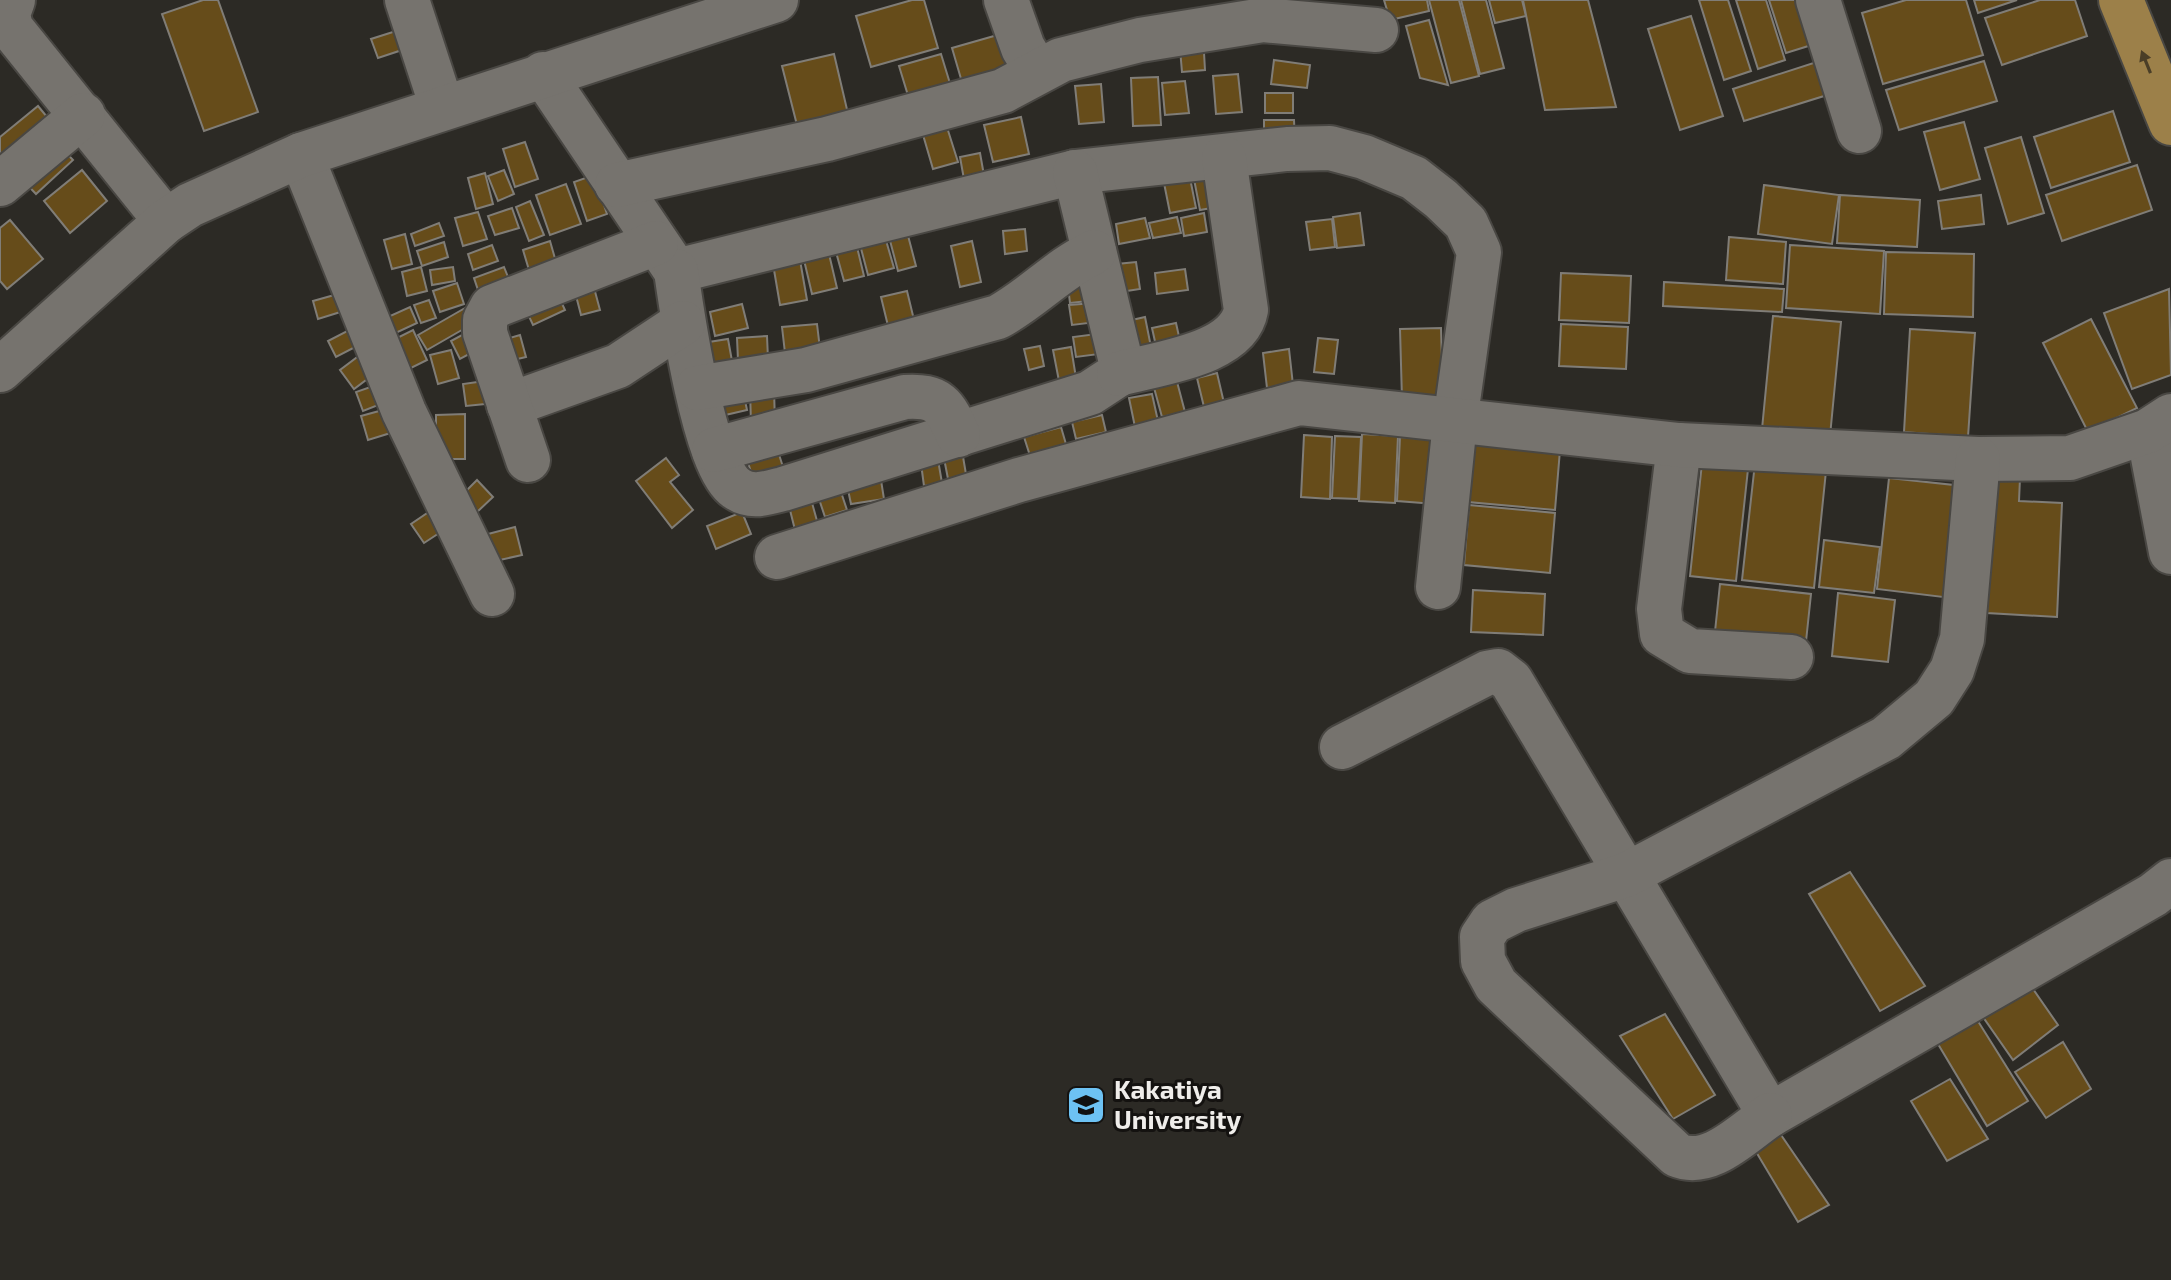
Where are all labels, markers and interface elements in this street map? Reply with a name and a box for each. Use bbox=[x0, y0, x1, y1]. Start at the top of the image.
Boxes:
one-way arrow bbox=[2139, 50, 2152, 74]
place label: Kakatiya University bbox=[1114, 1073, 1242, 1135]
school or university icon: Kakatiya University bbox=[1065, 1084, 1107, 1126]

